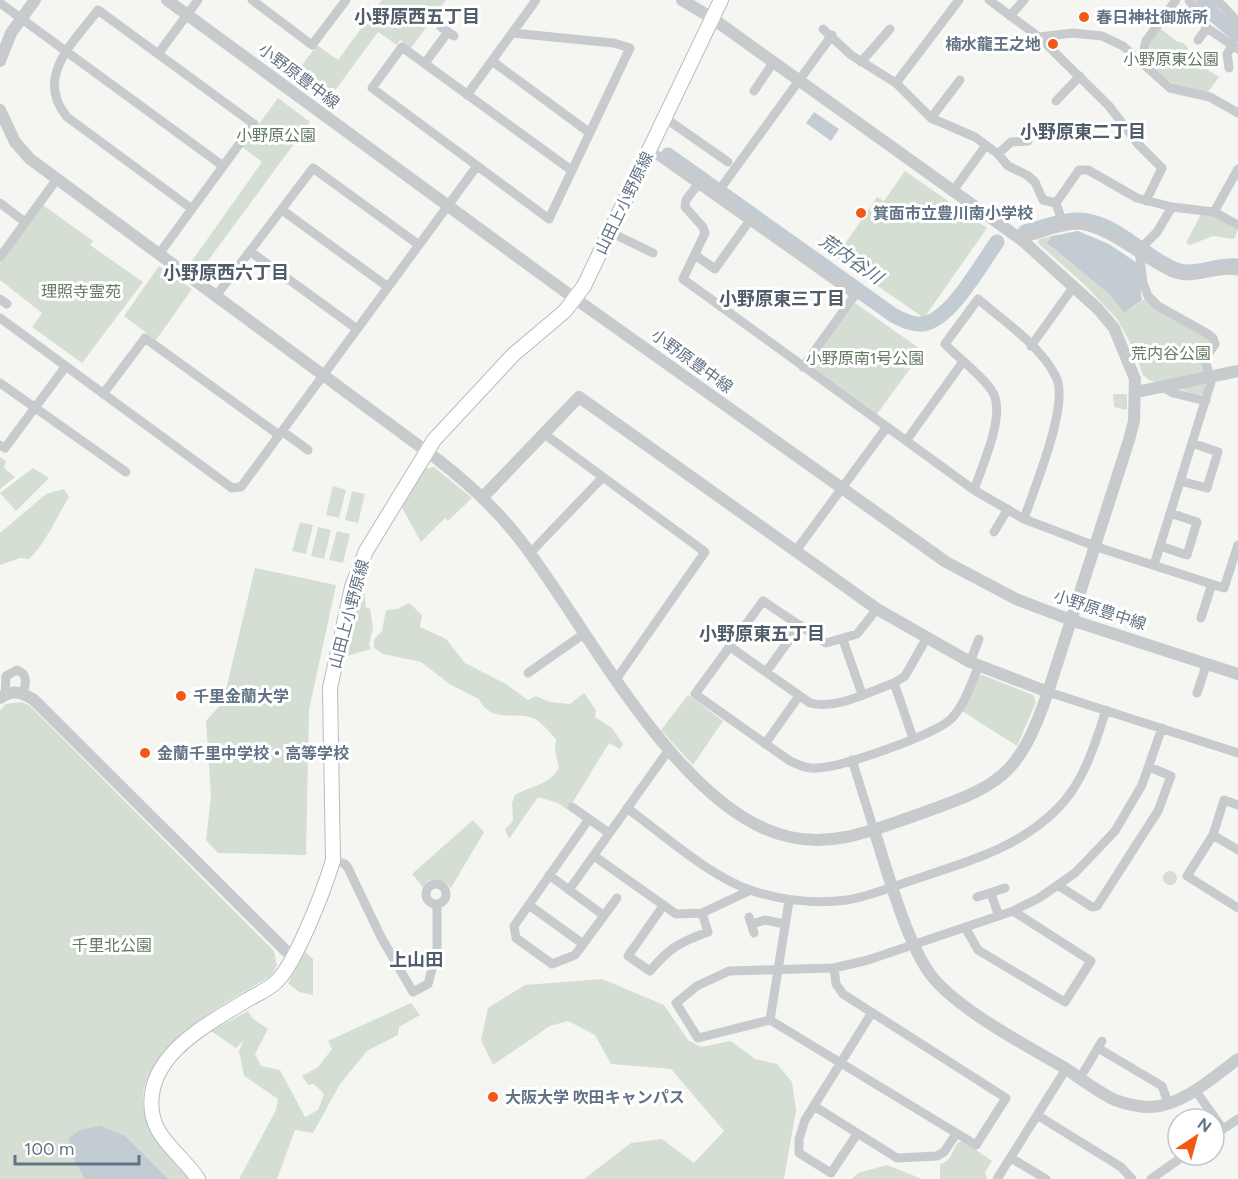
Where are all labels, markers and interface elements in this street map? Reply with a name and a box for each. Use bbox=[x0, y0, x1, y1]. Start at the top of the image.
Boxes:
district label: 小野原西五丁目 bbox=[354, 6, 480, 28]
place label: 春日神社御旅所 bbox=[1096, 8, 1208, 27]
marker: 春日神社御旅所 bbox=[1077, 10, 1091, 24]
place label: 楠水龍王之地 bbox=[945, 35, 1041, 54]
marker: 楠水龍王之地 bbox=[1046, 37, 1060, 51]
street label: 小野原豊中線 bbox=[255, 40, 343, 112]
park label: 小野原東公園 bbox=[1123, 50, 1219, 69]
district label: 小野原東二丁目 bbox=[1020, 121, 1146, 143]
park label: 小野原公園 bbox=[236, 126, 316, 145]
street label: 山田上小野原線 bbox=[591, 148, 657, 258]
place label: 箕面市立豊川南小学校 bbox=[873, 204, 1033, 223]
marker: 箕面市立豊川南小学校 bbox=[854, 206, 868, 220]
water label: 荒内谷川 bbox=[815, 229, 888, 290]
district label: 小野原西六丁目 bbox=[163, 262, 289, 284]
park label: 理照寺霊苑 bbox=[41, 282, 121, 301]
district label: 小野原東三丁目 bbox=[719, 288, 845, 310]
street label: 小野原豊中線 bbox=[648, 325, 736, 397]
park label: 荒内谷公園 bbox=[1131, 344, 1211, 363]
park label: 小野原南1号公園 bbox=[806, 349, 924, 368]
street label: 山田上小野原線 bbox=[325, 557, 373, 671]
street label: 小野原豊中線 bbox=[1051, 586, 1149, 634]
district label: 小野原東五丁目 bbox=[699, 623, 825, 645]
place label: 千里金蘭大学 bbox=[193, 687, 289, 706]
marker: 千里金蘭大学 bbox=[174, 689, 188, 703]
place label: 金蘭千里中学校・高等学校 bbox=[157, 744, 349, 763]
marker: 金蘭千里中学校・高等学校 bbox=[138, 746, 152, 760]
park label: 千里北公園 bbox=[72, 936, 152, 955]
district label: 上山田 bbox=[389, 949, 443, 971]
place label: 大阪大学 吹田キャンパス bbox=[505, 1088, 685, 1107]
marker: 大阪大学 吹田キャンパス bbox=[486, 1090, 500, 1104]
north arrow bbox=[1166, 1107, 1226, 1167]
text: N bbox=[1194, 1114, 1215, 1137]
scale bar bbox=[15, 1128, 140, 1166]
text: 100 m bbox=[24, 1138, 74, 1160]

